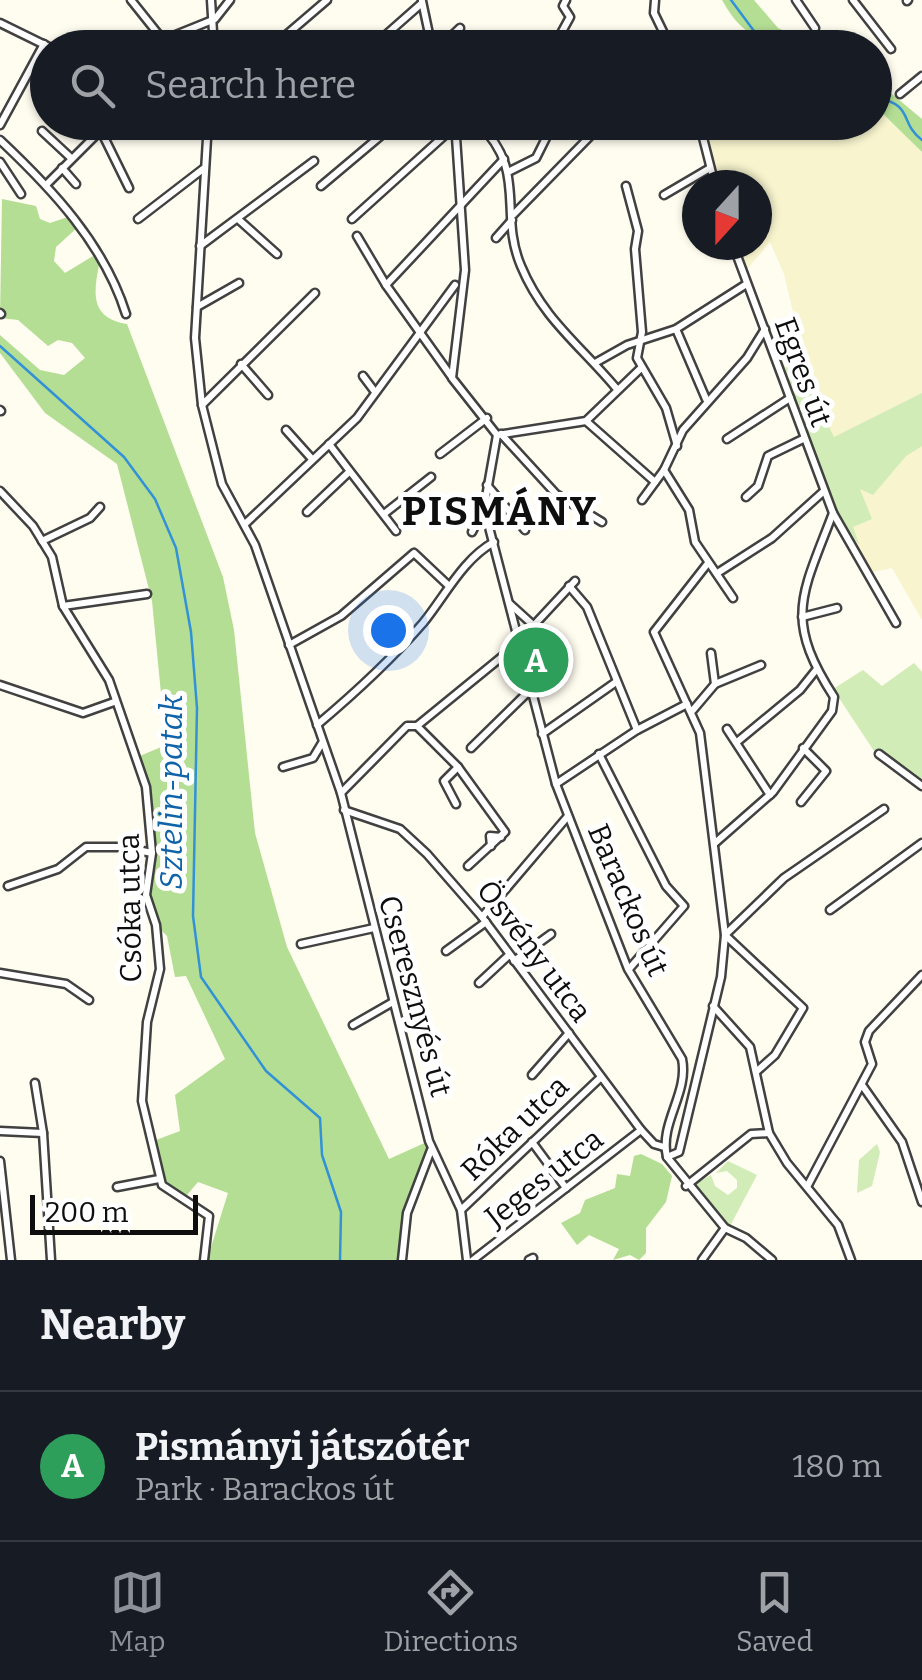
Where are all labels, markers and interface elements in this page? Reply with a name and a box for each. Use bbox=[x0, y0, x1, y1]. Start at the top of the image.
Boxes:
search box bbox=[30, 30, 892, 140]
icon: search bbox=[65, 58, 120, 113]
text: Search here bbox=[145, 62, 356, 108]
north arrow bbox=[682, 170, 772, 260]
street label: Egres út bbox=[767, 313, 839, 431]
district label: PISMÁNY bbox=[402, 486, 598, 536]
your location bbox=[363, 605, 414, 656]
pin: A bbox=[504, 622, 568, 698]
water label: Sztelin-patak bbox=[152, 694, 190, 890]
street label: Barackos út bbox=[580, 819, 676, 982]
street label: Csóka utca bbox=[111, 833, 149, 983]
street label: Ösvény utca bbox=[469, 873, 599, 1029]
street label: Cseresznyés út bbox=[371, 891, 459, 1101]
street label: Róka utca bbox=[454, 1068, 576, 1188]
street label: Jeges utca bbox=[477, 1121, 610, 1236]
scale bar bbox=[30, 1190, 198, 1234]
text: 200 m bbox=[45, 1196, 128, 1229]
text: Nearby bbox=[40, 1300, 185, 1350]
text: Pismányi játszótér bbox=[135, 1424, 470, 1470]
text: A bbox=[61, 1447, 84, 1485]
text: 180 m bbox=[792, 1447, 882, 1485]
text: Park · Barackos út bbox=[135, 1470, 394, 1508]
tab: Map bbox=[109, 1565, 165, 1658]
tab: Directions bbox=[383, 1565, 518, 1658]
tab: Saved bbox=[736, 1565, 813, 1658]

